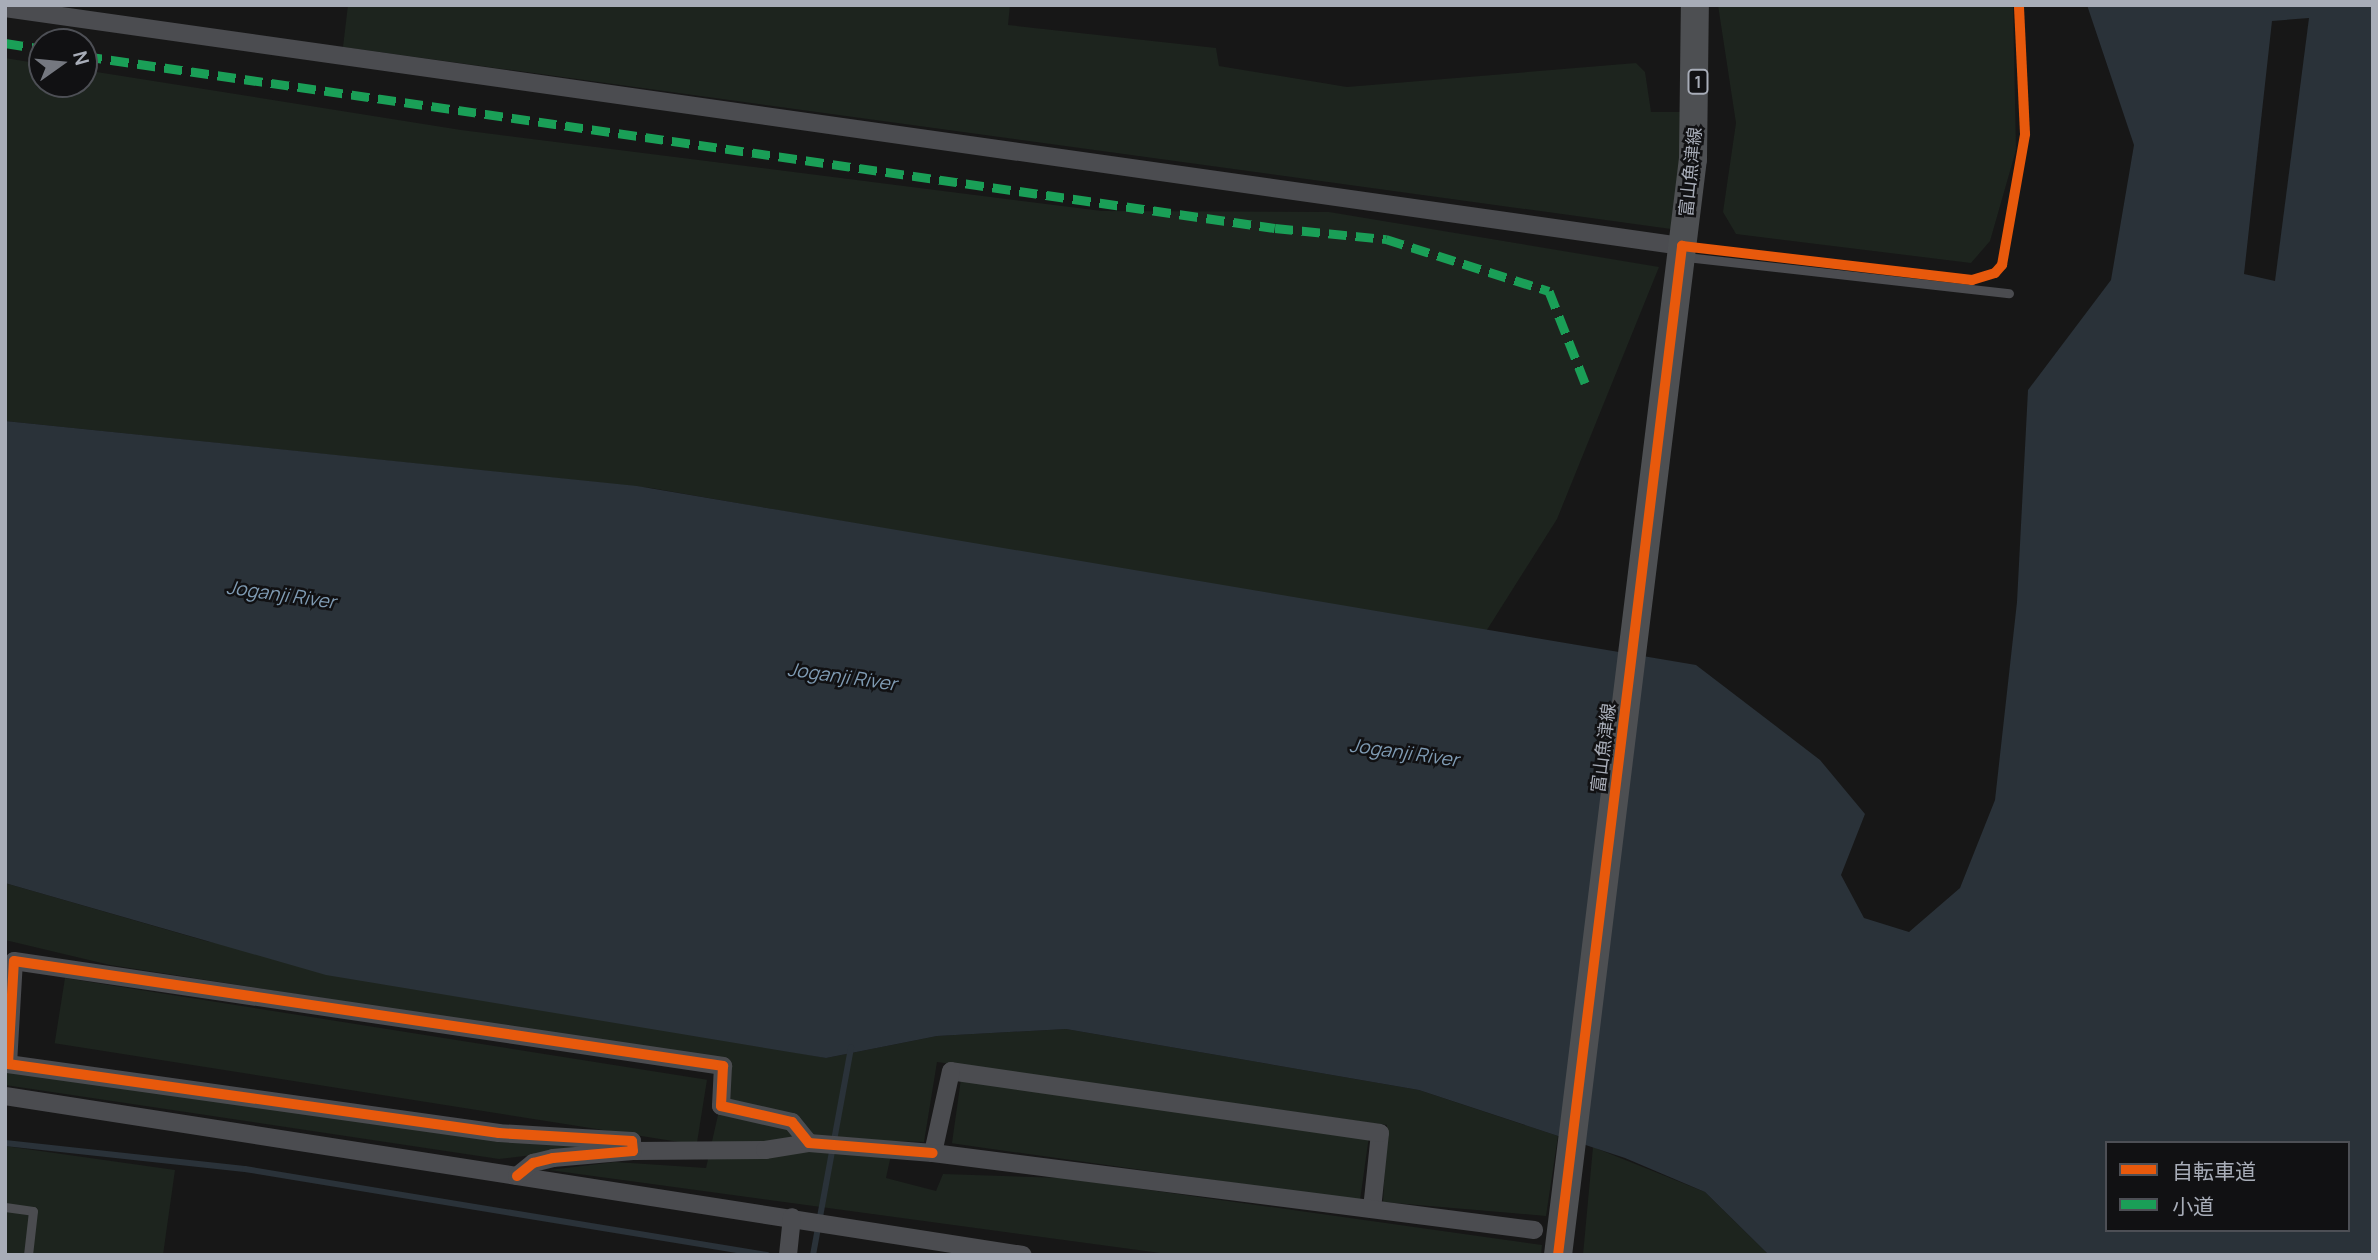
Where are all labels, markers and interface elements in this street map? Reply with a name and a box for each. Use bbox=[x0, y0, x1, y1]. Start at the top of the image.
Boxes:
north arrow bbox=[28, 28, 98, 98]
text: N bbox=[67, 48, 96, 68]
road number: 1 bbox=[1686, 69, 1710, 94]
street label: 富山魚津線 bbox=[1675, 126, 1705, 218]
water label: Joganji River bbox=[225, 576, 337, 614]
water label: Joganji River bbox=[786, 658, 898, 696]
street label: 富山魚津線 bbox=[1587, 702, 1619, 794]
water label: Joganji River bbox=[1348, 734, 1460, 772]
legend bbox=[2105, 1141, 2350, 1232]
text: 自転車道 bbox=[2172, 1157, 2256, 1185]
text: 小道 bbox=[2172, 1192, 2214, 1220]

